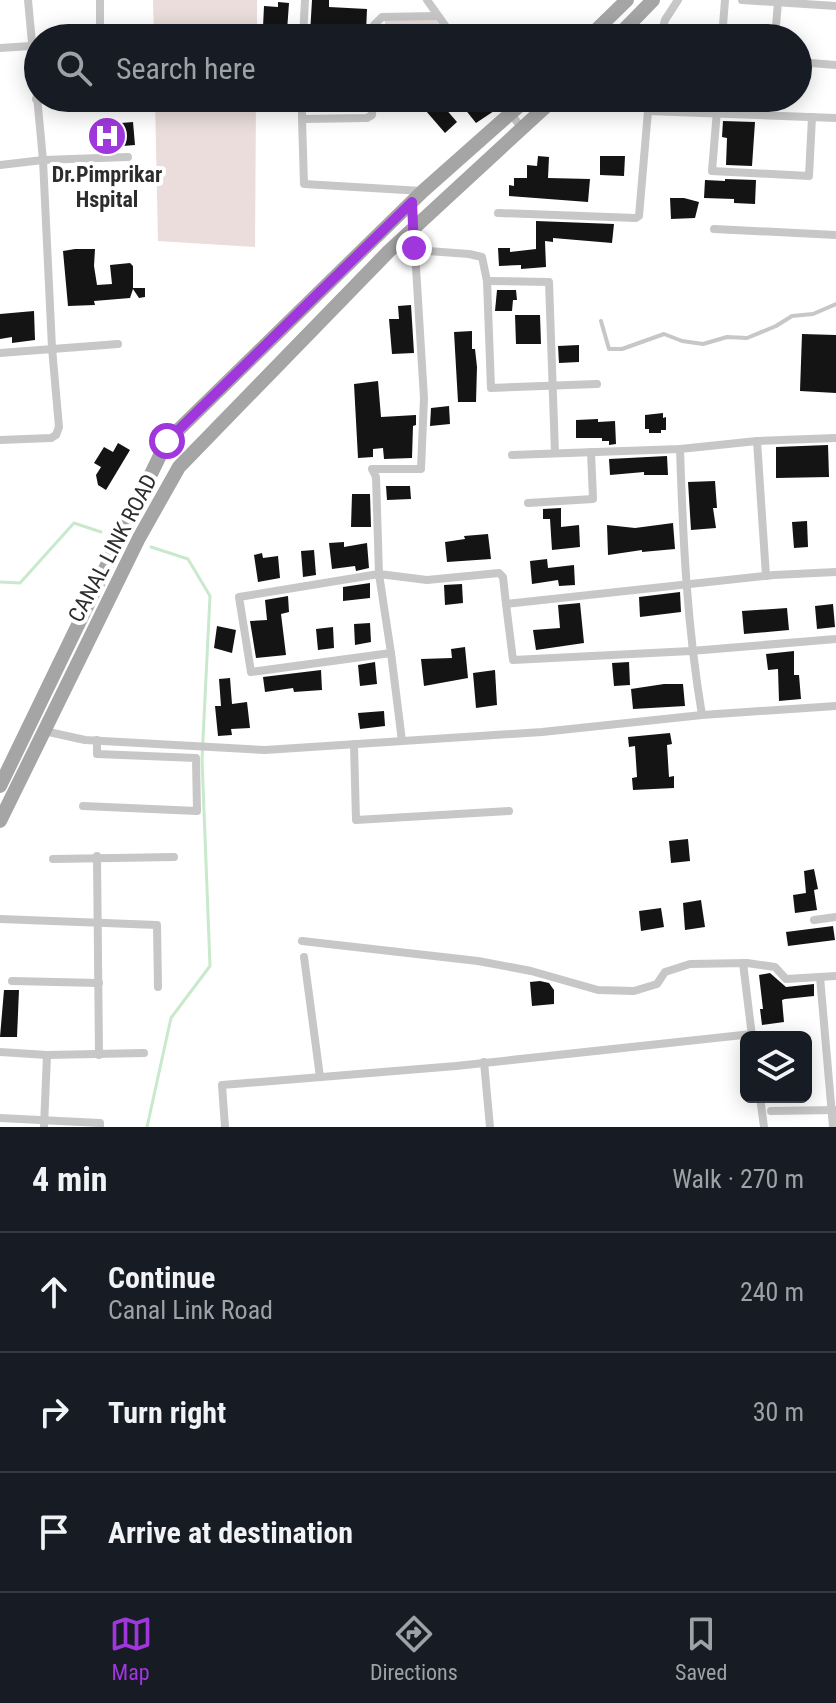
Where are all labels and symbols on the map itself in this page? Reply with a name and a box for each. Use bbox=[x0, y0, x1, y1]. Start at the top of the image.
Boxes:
hospital icon: Dr.Pimprikar Hspital bbox=[86, 115, 128, 157]
place label: Dr.Pimprikar Hspital bbox=[52, 162, 162, 212]
route end bbox=[396, 230, 432, 266]
route start bbox=[149, 423, 185, 459]
street label: CANAL LINK ROAD bbox=[63, 470, 162, 626]

